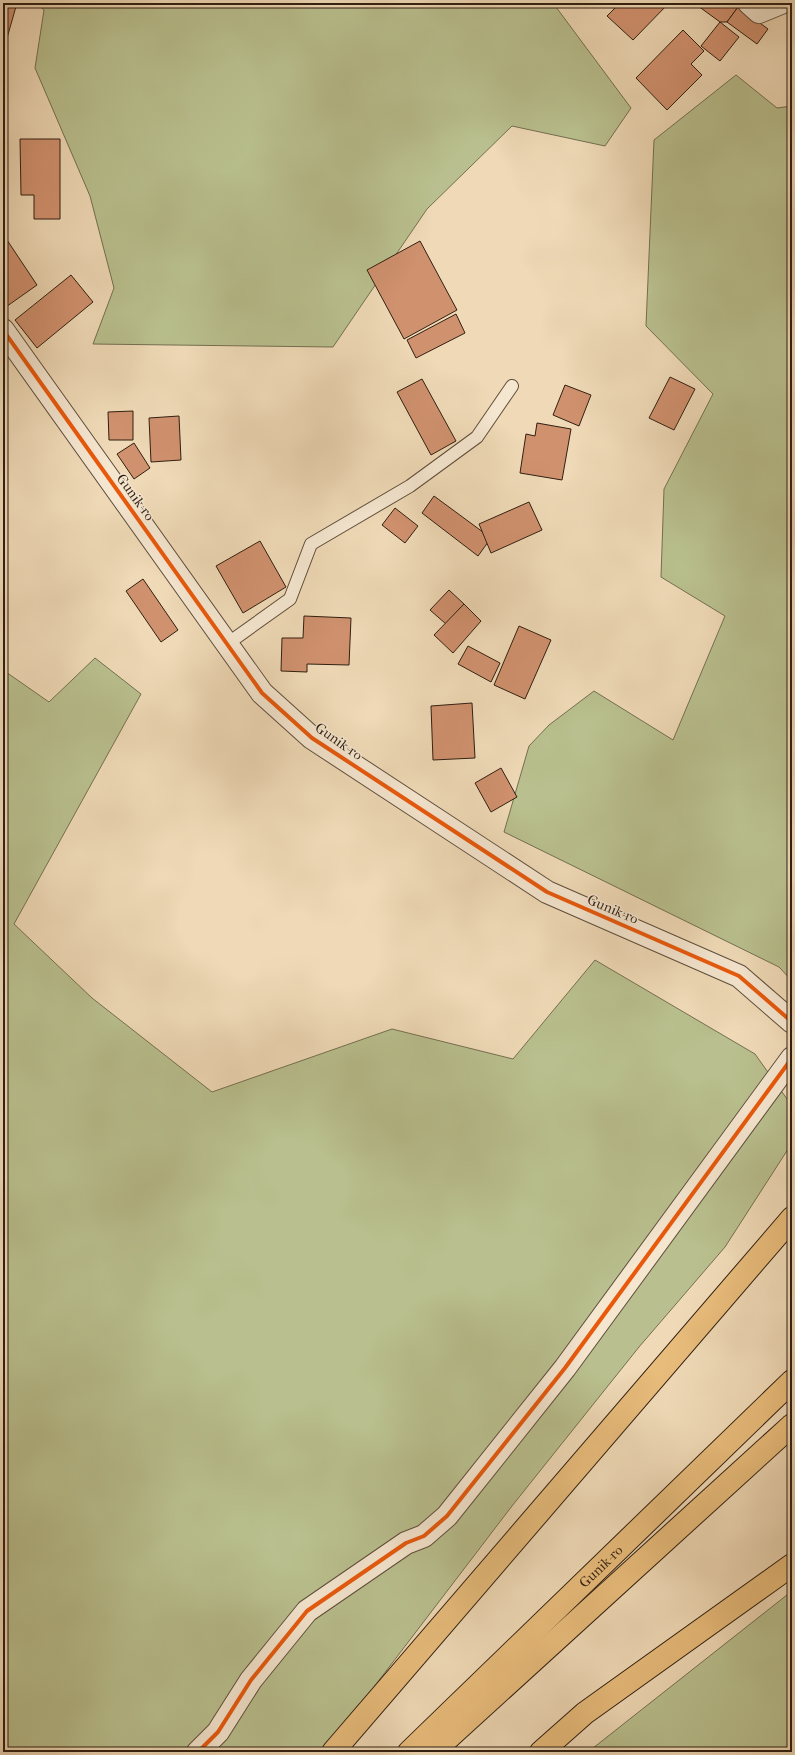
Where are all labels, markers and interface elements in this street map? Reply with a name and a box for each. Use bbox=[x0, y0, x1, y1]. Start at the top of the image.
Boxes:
street label: Gunik-ro bbox=[113, 470, 158, 524]
street label: Gunik-ro bbox=[312, 719, 366, 764]
street label: Gunik-ro bbox=[585, 891, 641, 928]
street label: Gunik-ro bbox=[576, 1542, 626, 1591]

